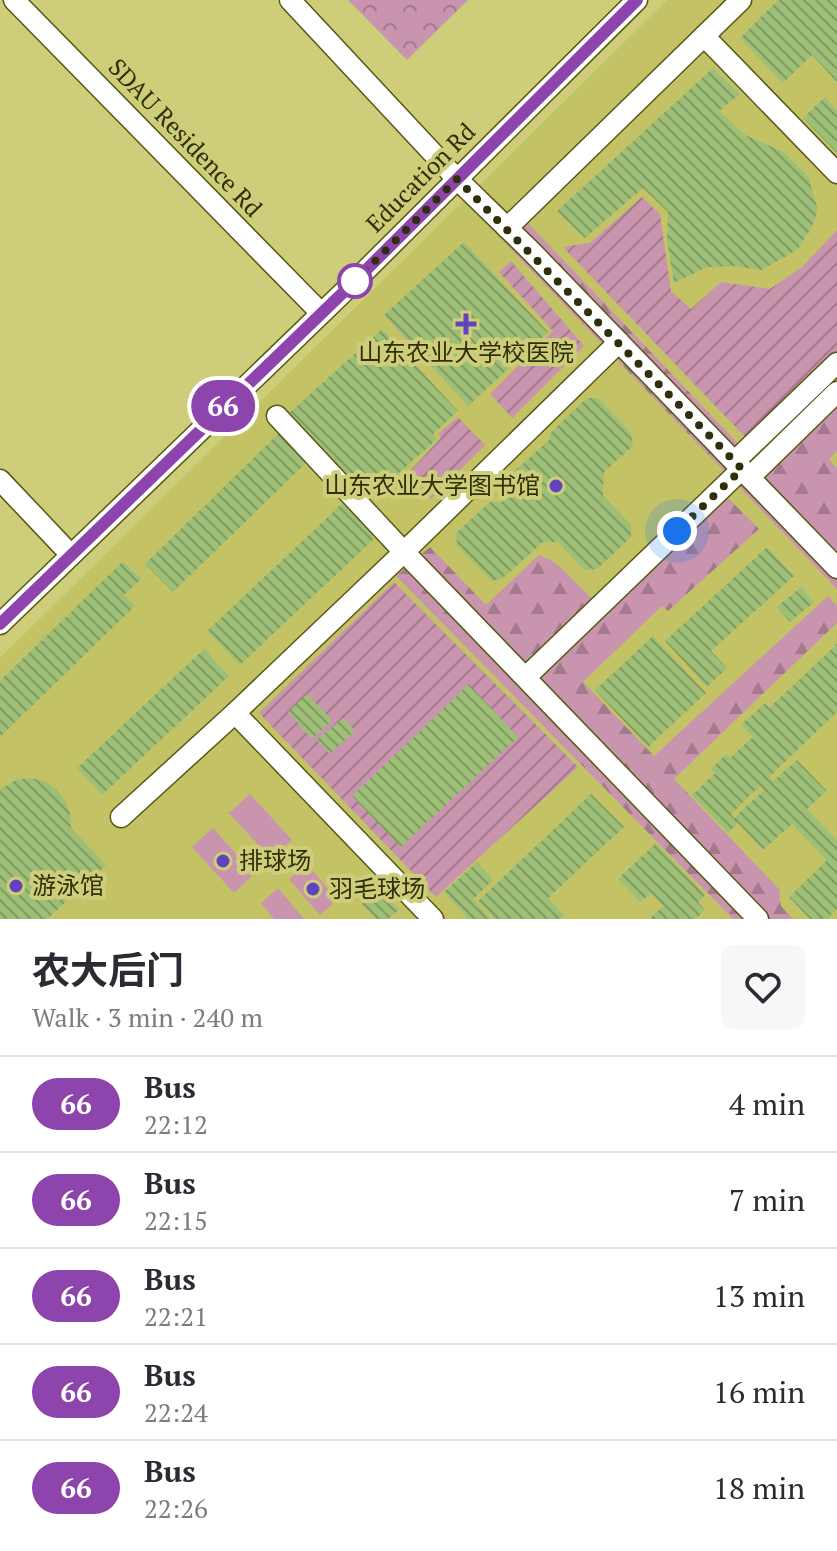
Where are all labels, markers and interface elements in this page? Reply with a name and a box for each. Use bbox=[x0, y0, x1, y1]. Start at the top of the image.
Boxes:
street label: SDAU Residence Rd bbox=[102, 51, 270, 223]
street label: Education Rd bbox=[359, 116, 482, 239]
unlabelled marker bbox=[338, 264, 372, 298]
marker: 山东农业大学校医院 bbox=[455, 313, 477, 335]
place label: 山东农业大学校医院 bbox=[358, 336, 574, 368]
line badge: 66 bbox=[187, 380, 259, 432]
text: 66 bbox=[207, 387, 239, 424]
place label: 山东农业大学图书馆 bbox=[324, 469, 540, 501]
marker: 山东农业大学图书馆 bbox=[547, 477, 565, 495]
your location bbox=[657, 511, 697, 551]
place label: 排球场 bbox=[239, 844, 311, 876]
marker: 排球场 bbox=[214, 852, 232, 870]
place label: 游泳馆 bbox=[32, 869, 104, 901]
place label: 羽毛球场 bbox=[329, 872, 425, 904]
marker: 游泳馆 bbox=[7, 877, 25, 895]
marker: 羽毛球场 bbox=[304, 880, 322, 898]
text: 农大后门 bbox=[32, 945, 184, 995]
button: heart bbox=[721, 945, 805, 1029]
text: Walk · 3 min · 240 m bbox=[32, 1000, 263, 1034]
text: Bus bbox=[144, 1067, 196, 1107]
text: 4 min bbox=[729, 1084, 805, 1124]
text: 66 bbox=[60, 1085, 92, 1122]
text: 22:12 bbox=[144, 1107, 208, 1141]
text: Bus bbox=[144, 1163, 196, 1203]
text: 7 min bbox=[729, 1180, 805, 1220]
text: 66 bbox=[60, 1181, 92, 1218]
text: 22:15 bbox=[144, 1203, 208, 1237]
text: Bus bbox=[144, 1259, 196, 1299]
text: 13 min bbox=[713, 1276, 805, 1316]
text: 66 bbox=[60, 1277, 92, 1314]
text: 22:21 bbox=[144, 1299, 208, 1333]
text: Bus bbox=[144, 1355, 196, 1395]
text: 16 min bbox=[713, 1372, 805, 1412]
text: 66 bbox=[60, 1373, 92, 1410]
text: 22:24 bbox=[144, 1395, 208, 1429]
text: Bus bbox=[144, 1451, 196, 1491]
text: 18 min bbox=[713, 1468, 805, 1508]
text: 66 bbox=[60, 1469, 92, 1506]
text: 22:26 bbox=[144, 1491, 208, 1525]

